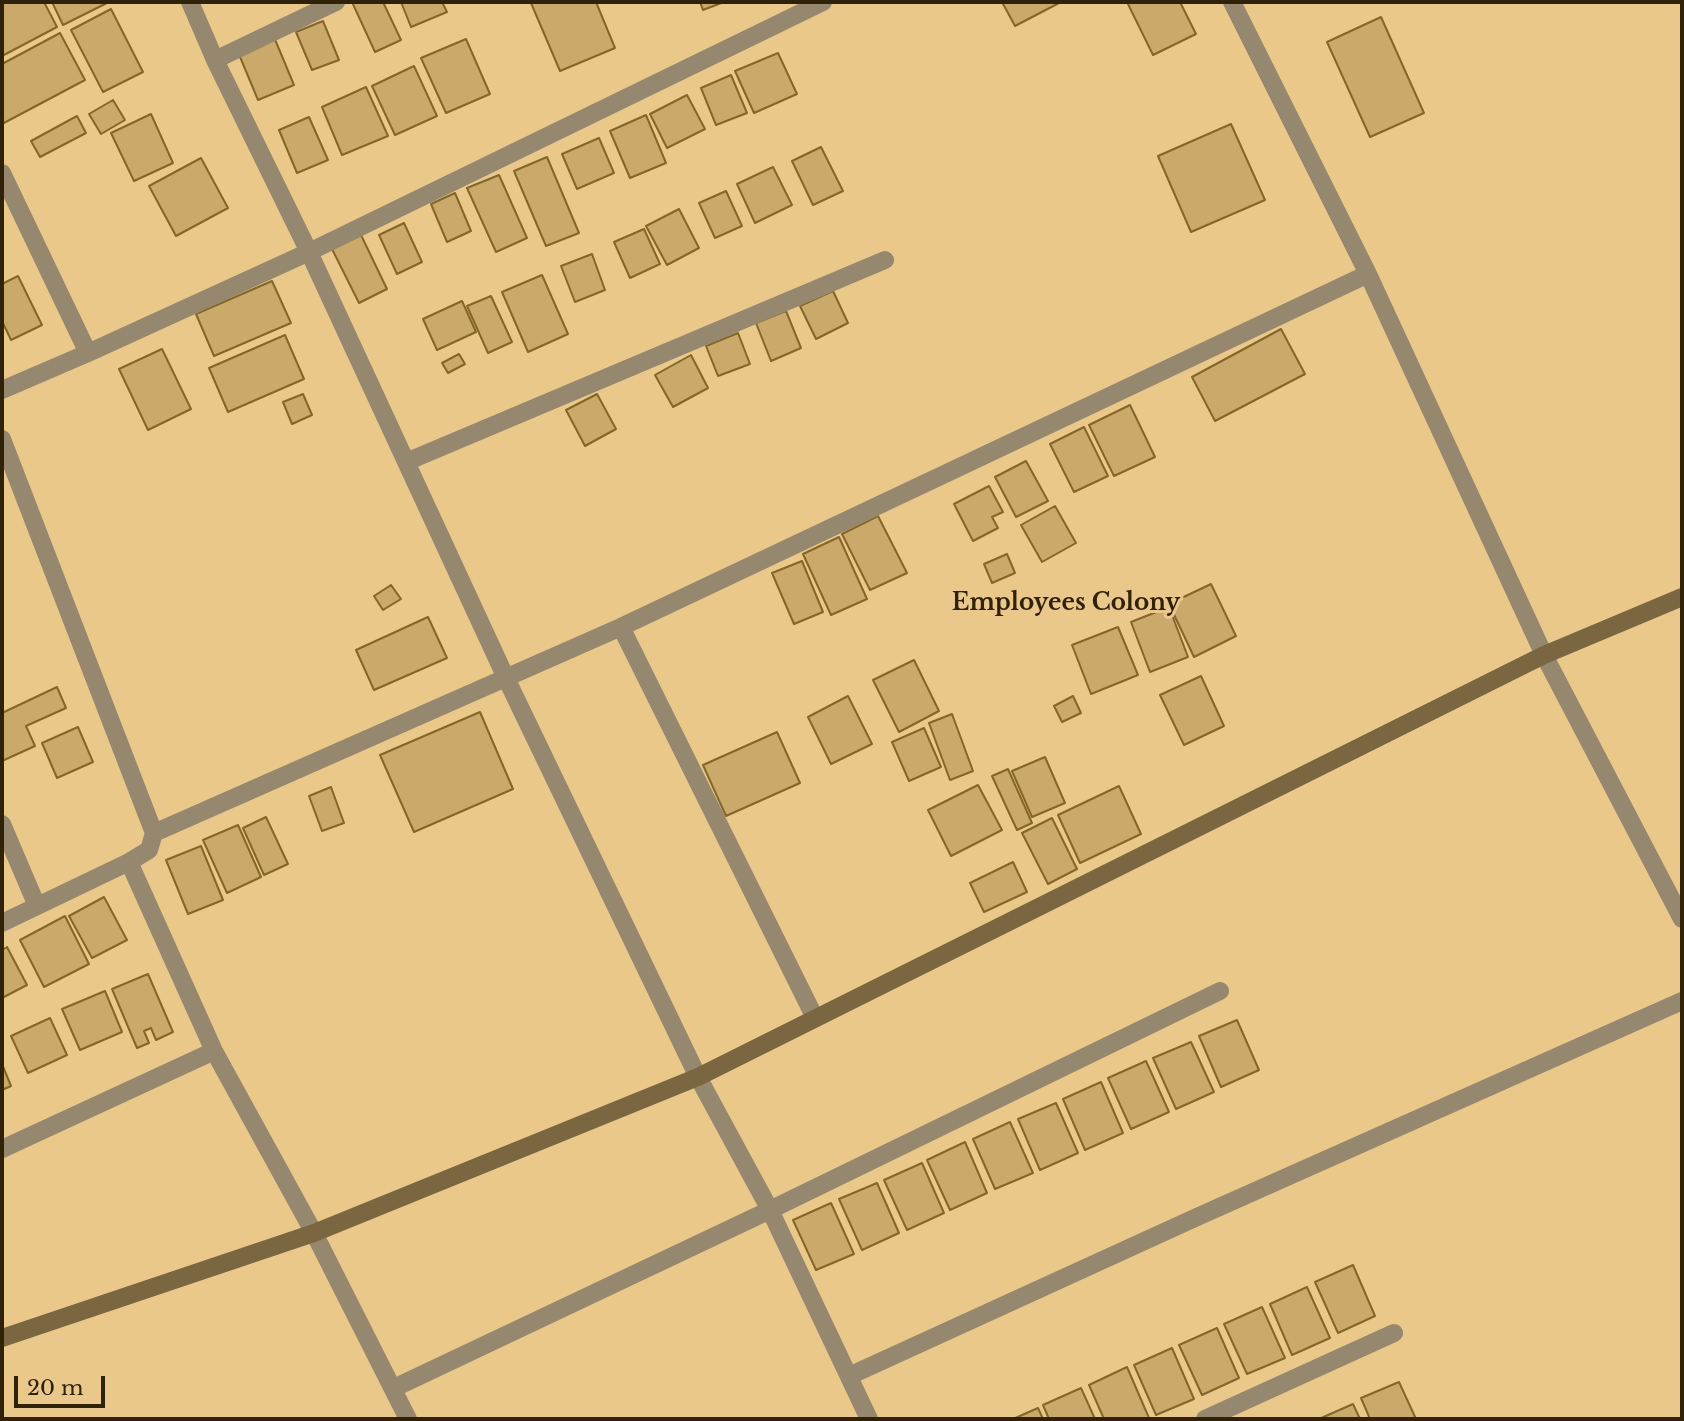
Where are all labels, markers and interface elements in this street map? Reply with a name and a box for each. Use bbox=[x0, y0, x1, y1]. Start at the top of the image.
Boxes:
district label: Employees Colony bbox=[952, 590, 1180, 618]
scale bar bbox=[18, 1362, 108, 1406]
text: 20 m bbox=[27, 1375, 84, 1401]

